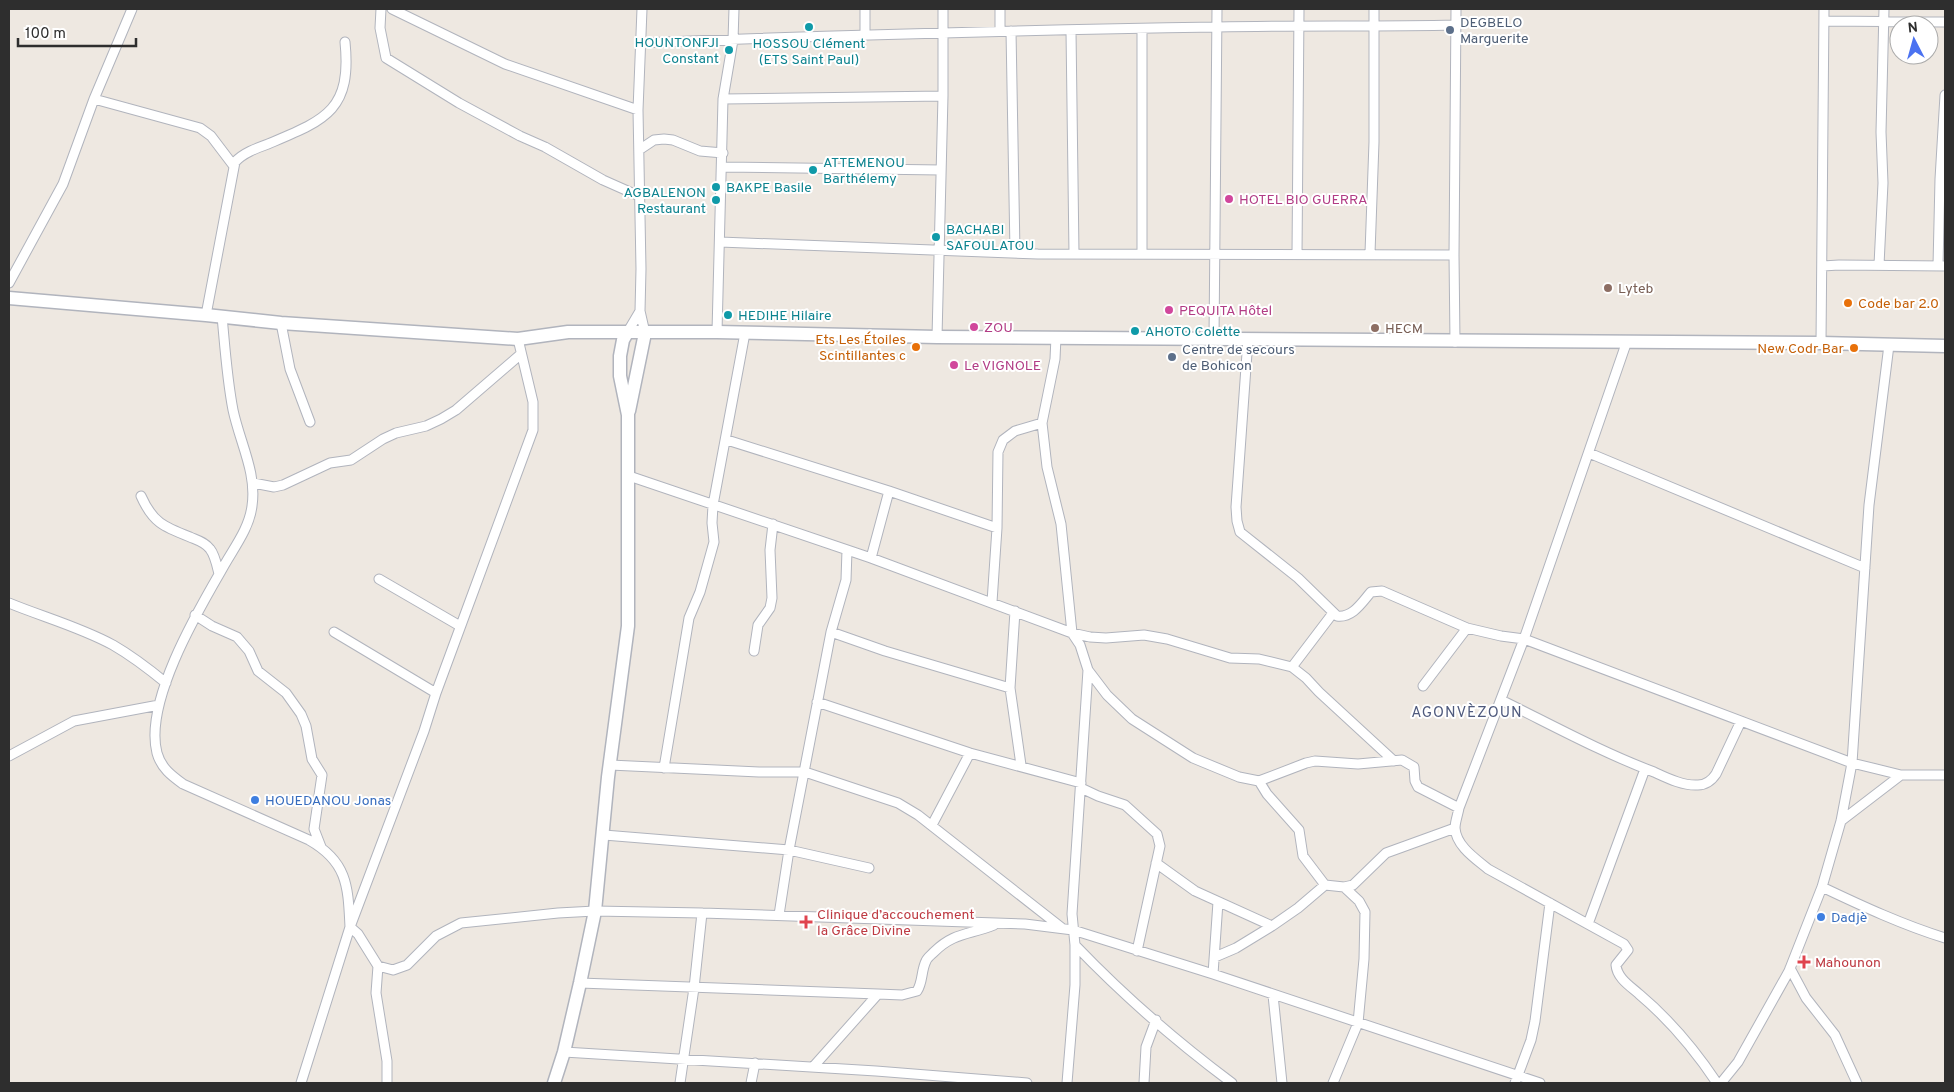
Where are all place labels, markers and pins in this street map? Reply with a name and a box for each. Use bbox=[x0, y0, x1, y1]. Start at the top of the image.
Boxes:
place label: DEGBELO Marguerite bbox=[1460, 15, 1528, 48]
marker: HOSSOU Clément (ETS Saint Paul) bbox=[803, 21, 815, 33]
marker: DEGBELO Marguerite bbox=[1444, 24, 1456, 36]
place label: HOUNTONFJI Constant bbox=[635, 35, 719, 68]
place label: HOSSOU Clément (ETS Saint Paul) bbox=[753, 36, 865, 69]
marker: HOUNTONFJI Constant bbox=[723, 44, 735, 56]
place label: ATTEMENOU Barthélemy bbox=[823, 155, 905, 188]
marker: ATTEMENOU Barthélemy bbox=[807, 164, 819, 176]
place label: BAKPE Basile bbox=[726, 180, 812, 197]
marker: BAKPE Basile bbox=[710, 181, 722, 193]
place label: AGBALENON Restaurant bbox=[623, 185, 706, 218]
place label: HOTEL BIO GUERRA bbox=[1239, 192, 1367, 209]
marker: HOTEL BIO GUERRA bbox=[1223, 193, 1235, 205]
marker: AGBALENON Restaurant bbox=[710, 194, 722, 206]
place label: BACHABI SAFOULATOU bbox=[946, 222, 1034, 255]
marker: BACHABI SAFOULATOU bbox=[930, 231, 942, 243]
place label: Lyteb bbox=[1618, 281, 1653, 298]
marker: Lyteb bbox=[1602, 282, 1614, 294]
place label: Code bar 2.0 bbox=[1858, 296, 1939, 313]
marker: Code bar 2.0 bbox=[1842, 297, 1854, 309]
place label: PEQUITA Hôtel bbox=[1179, 303, 1272, 320]
marker: PEQUITA Hôtel bbox=[1163, 304, 1175, 316]
place label: HEDIHE Hilaire bbox=[738, 308, 831, 325]
marker: HEDIHE Hilaire bbox=[722, 309, 734, 321]
place label: ZOU bbox=[984, 320, 1013, 337]
marker: ZOU bbox=[968, 321, 980, 333]
place label: HECM bbox=[1385, 321, 1423, 338]
marker: HECM bbox=[1369, 322, 1381, 334]
place label: AHOTO Colette bbox=[1145, 324, 1240, 341]
marker: AHOTO Colette bbox=[1129, 325, 1141, 337]
place label: Ets Les Étoiles Scintillantes c bbox=[815, 331, 906, 365]
marker: Ets Les Étoiles Scintillantes c bbox=[910, 341, 922, 353]
place label: New Codr Bar bbox=[1757, 341, 1845, 358]
place label: Centre de secours de Bohicon bbox=[1182, 342, 1295, 375]
marker: New Codr Bar bbox=[1848, 342, 1860, 354]
marker: Centre de secours de Bohicon bbox=[1166, 351, 1178, 363]
place label: Le VIGNOLE bbox=[964, 358, 1041, 375]
marker: Le VIGNOLE bbox=[948, 359, 960, 371]
place label: HOUEDANOU Jonas bbox=[265, 793, 391, 810]
marker: HOUEDANOU Jonas bbox=[249, 794, 261, 806]
place label: Clinique d’accouchement la Grâce Divine bbox=[817, 907, 975, 940]
place label: Dadjè bbox=[1831, 910, 1867, 927]
marker: Dadjè bbox=[1815, 911, 1827, 923]
marker: Clinique d’accouchement la Grâce Divine bbox=[799, 915, 813, 929]
marker: Mahounon bbox=[1797, 955, 1811, 969]
place label: Mahounon bbox=[1815, 955, 1881, 972]

